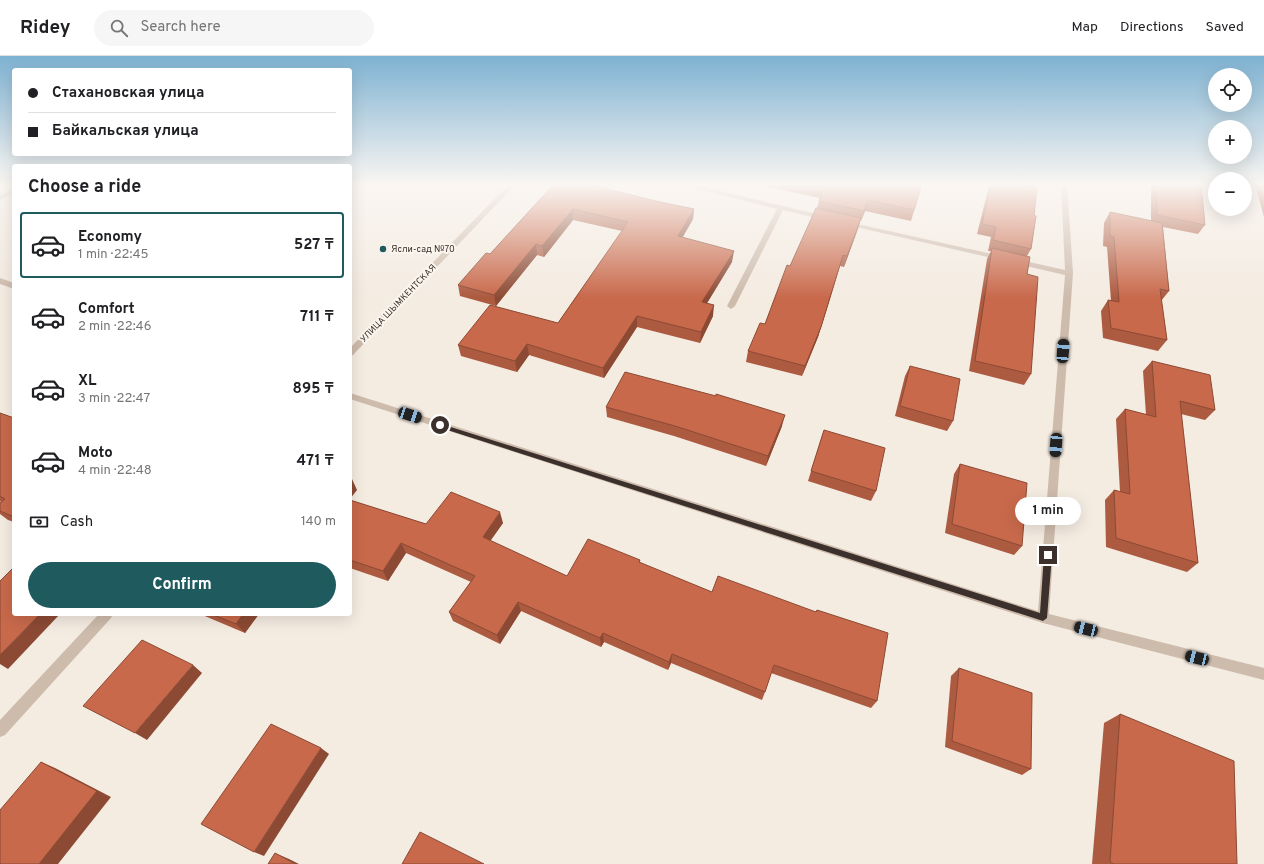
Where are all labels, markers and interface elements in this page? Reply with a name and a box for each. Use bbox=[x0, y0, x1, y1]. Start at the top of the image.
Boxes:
search box bbox=[94, 10, 374, 46]
text: Ridey bbox=[20, 16, 70, 40]
icon: search bbox=[108, 17, 130, 39]
text: Search here bbox=[140, 18, 221, 37]
text: Map bbox=[1072, 19, 1098, 36]
text: Directions bbox=[1120, 19, 1184, 36]
text: Saved bbox=[1206, 19, 1244, 36]
map controls bbox=[1208, 68, 1252, 216]
button: locate bbox=[1208, 68, 1252, 112]
text: Стахановская улица bbox=[52, 84, 204, 103]
button: + bbox=[1208, 120, 1252, 164]
text: Байкальская улица bbox=[52, 122, 199, 141]
button: − bbox=[1208, 172, 1252, 216]
text: Choose a ride bbox=[28, 176, 141, 199]
icon: car bbox=[30, 227, 66, 263]
text: Economy bbox=[78, 228, 142, 247]
text: 527 ₸ bbox=[294, 236, 334, 255]
marker: Ясли-сад №70 bbox=[378, 244, 388, 254]
place label: Ясли-сад №70 bbox=[391, 244, 455, 255]
text: 1 min · 22:45 bbox=[78, 247, 149, 263]
street label: УЛИЦА ШЫМКЕНТСКАЯ bbox=[358, 262, 439, 345]
icon: car bbox=[30, 299, 66, 335]
text: Comfort bbox=[78, 300, 135, 319]
text: 711 ₸ bbox=[300, 308, 334, 327]
text: 2 min · 22:46 bbox=[78, 319, 151, 335]
car bbox=[1056, 339, 1070, 363]
icon: car bbox=[30, 371, 66, 407]
text: XL bbox=[78, 372, 96, 391]
text: 895 ₸ bbox=[293, 380, 334, 399]
text: 3 min · 22:47 bbox=[78, 391, 150, 407]
car bbox=[397, 406, 423, 424]
route start bbox=[431, 416, 449, 434]
car bbox=[1049, 433, 1063, 457]
icon: car bbox=[30, 443, 66, 479]
text: Moto bbox=[78, 444, 113, 463]
text: 471 ₸ bbox=[296, 452, 334, 471]
text: 4 min · 22:48 bbox=[78, 463, 152, 479]
callout: 1 min bbox=[1015, 497, 1081, 525]
text: 1 min bbox=[1032, 503, 1064, 519]
icon: cash bbox=[28, 511, 50, 533]
text: Cash bbox=[60, 513, 93, 532]
text: 140 m bbox=[301, 514, 336, 530]
route end bbox=[1039, 546, 1057, 564]
button: Confirm bbox=[28, 562, 336, 608]
car bbox=[1073, 620, 1099, 638]
car bbox=[1184, 649, 1210, 667]

